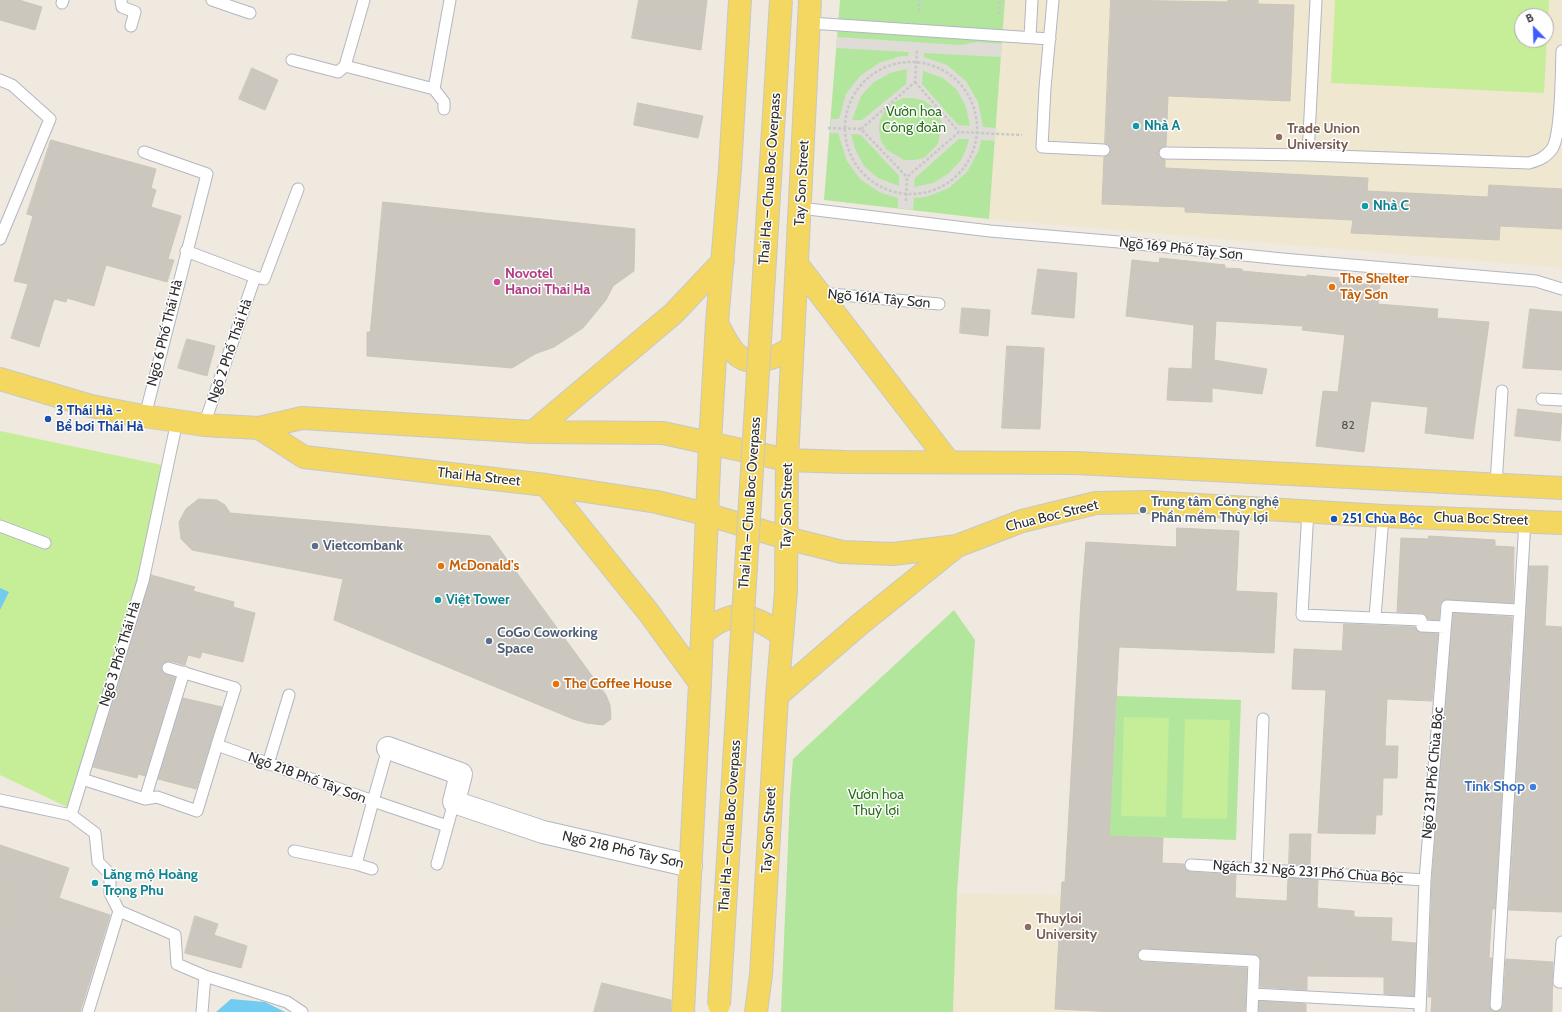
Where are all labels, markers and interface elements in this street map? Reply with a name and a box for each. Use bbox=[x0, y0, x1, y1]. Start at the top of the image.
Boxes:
north arrow bbox=[1514, 8, 1554, 48]
text: B bbox=[1524, 10, 1536, 26]
street label: Thai Ha – Chua Boc Overpass bbox=[756, 92, 784, 266]
park label: Vườn hoa Công đoàn bbox=[882, 104, 946, 136]
place label: Nhà A bbox=[1144, 118, 1180, 134]
marker: Nhà A bbox=[1131, 121, 1141, 131]
place label: Trade Union University bbox=[1287, 121, 1360, 154]
marker: Trade Union University bbox=[1274, 132, 1284, 142]
street label: Tay Son Street bbox=[791, 140, 813, 226]
place label: Nhà C bbox=[1373, 198, 1409, 214]
marker: Nhà C bbox=[1360, 201, 1370, 211]
street label: Ngõ 169 Phố Tây Sơn bbox=[1118, 234, 1244, 264]
place label: Novotel Hanoi Thai Ha bbox=[505, 266, 590, 298]
place label: The Shelter Tây Sơn bbox=[1340, 271, 1409, 304]
marker: Novotel Hanoi Thai Ha bbox=[492, 277, 502, 287]
street label: Ngõ 6 Phố Thái Hà bbox=[144, 278, 186, 388]
marker: The Shelter Tây Sơn bbox=[1327, 282, 1337, 292]
street label: Ngõ 161A Tây Sơn bbox=[827, 286, 931, 312]
street label: Ngõ 2 Phố Thái Hà bbox=[204, 297, 256, 405]
place label: 3 Thái Hà - Bể bơi Thái Hà bbox=[56, 403, 144, 436]
marker: 3 Thái Hà - Bể bơi Thái Hà bbox=[43, 414, 53, 424]
street label: Thai Ha – Chua Boc Overpass bbox=[736, 416, 764, 590]
house number: 82 bbox=[1341, 418, 1355, 432]
street label: Tay Son Street bbox=[778, 463, 796, 549]
street label: Thai Ha Street bbox=[437, 464, 521, 490]
place label: Trung tâm Công nghệ Phần mềm Thủy lợi bbox=[1151, 494, 1279, 526]
street label: Chua Boc Street bbox=[1004, 496, 1100, 536]
marker: Trung tâm Công nghệ Phần mềm Thủy lợi bbox=[1138, 505, 1148, 515]
street label: Chua Boc Street bbox=[1433, 509, 1529, 529]
place label: 251 Chùa Bộc bbox=[1342, 511, 1422, 527]
marker: 251 Chùa Bộc bbox=[1329, 514, 1339, 524]
place label: Vietcombank bbox=[323, 538, 403, 554]
marker: Vietcombank bbox=[310, 541, 320, 551]
place label: McDonald's bbox=[449, 558, 519, 574]
marker: McDonald's bbox=[436, 561, 446, 571]
place label: Việt Tower bbox=[446, 592, 510, 608]
marker: Việt Tower bbox=[433, 595, 443, 605]
street label: Ngõ 3 Phố Thái Hà bbox=[96, 600, 144, 708]
place label: CoGo Coworking Space bbox=[497, 625, 597, 658]
marker: CoGo Coworking Space bbox=[484, 636, 494, 646]
place label: The Coffee House bbox=[564, 676, 672, 692]
marker: The Coffee House bbox=[551, 679, 561, 689]
street label: Ngõ 231 Phố Chùa Bộc bbox=[1419, 706, 1447, 840]
street label: Thai Ha – Chua Boc Overpass bbox=[716, 739, 744, 913]
street label: Ngõ 218 Phố Tây Sơn bbox=[246, 749, 368, 807]
place label: Tink Shop bbox=[1465, 779, 1525, 795]
marker: Tink Shop bbox=[1528, 782, 1538, 792]
street label: Tay Son Street bbox=[758, 787, 780, 873]
park label: Vườn hoa Thuỷ lợi bbox=[848, 787, 904, 820]
street label: Ngõ 218 Phố Tây Sơn bbox=[561, 828, 685, 872]
street label: Ngách 32 Ngõ 231 Phố Chùa Bộc bbox=[1212, 857, 1404, 887]
place label: Lăng mộ Hoàng Trọng Phu bbox=[103, 867, 198, 900]
marker: Lăng mộ Hoàng Trọng Phu bbox=[90, 878, 100, 888]
place label: Thuyloi University bbox=[1036, 911, 1097, 944]
marker: Thuyloi University bbox=[1023, 922, 1033, 932]

